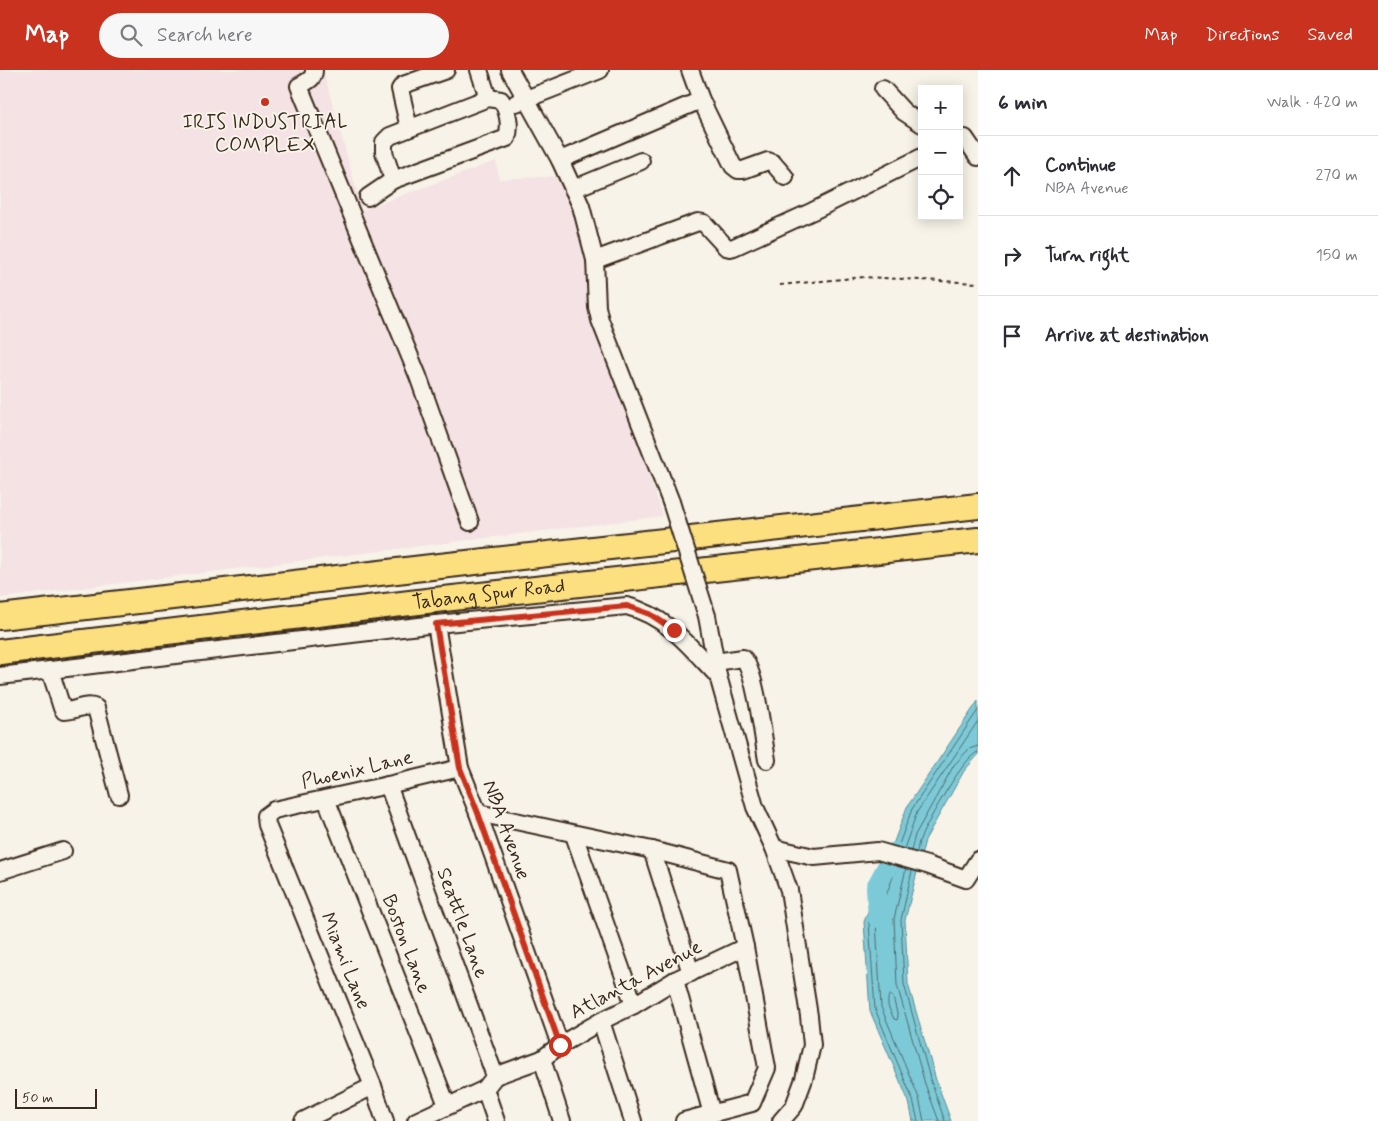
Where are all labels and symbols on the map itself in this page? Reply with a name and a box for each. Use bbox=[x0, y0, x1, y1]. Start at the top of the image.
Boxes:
marker: IRIS INDUSTRIAL COMPLEX bbox=[259, 96, 271, 108]
place label: IRIS INDUSTRIAL COMPLEX bbox=[182, 109, 348, 159]
street label: Tabang Spur Road bbox=[411, 572, 566, 616]
route end bbox=[663, 619, 686, 642]
street label: Phoenix Lane bbox=[299, 744, 415, 796]
street label: NBA Avenue bbox=[475, 776, 537, 884]
street label: Seattle Lane bbox=[430, 864, 494, 982]
street label: Boston Lane bbox=[375, 891, 437, 997]
street label: Miami Lane bbox=[313, 909, 377, 1013]
street label: Atlanta Avenue bbox=[565, 934, 707, 1026]
route start bbox=[549, 1034, 572, 1057]
scale bar bbox=[15, 1086, 98, 1109]

